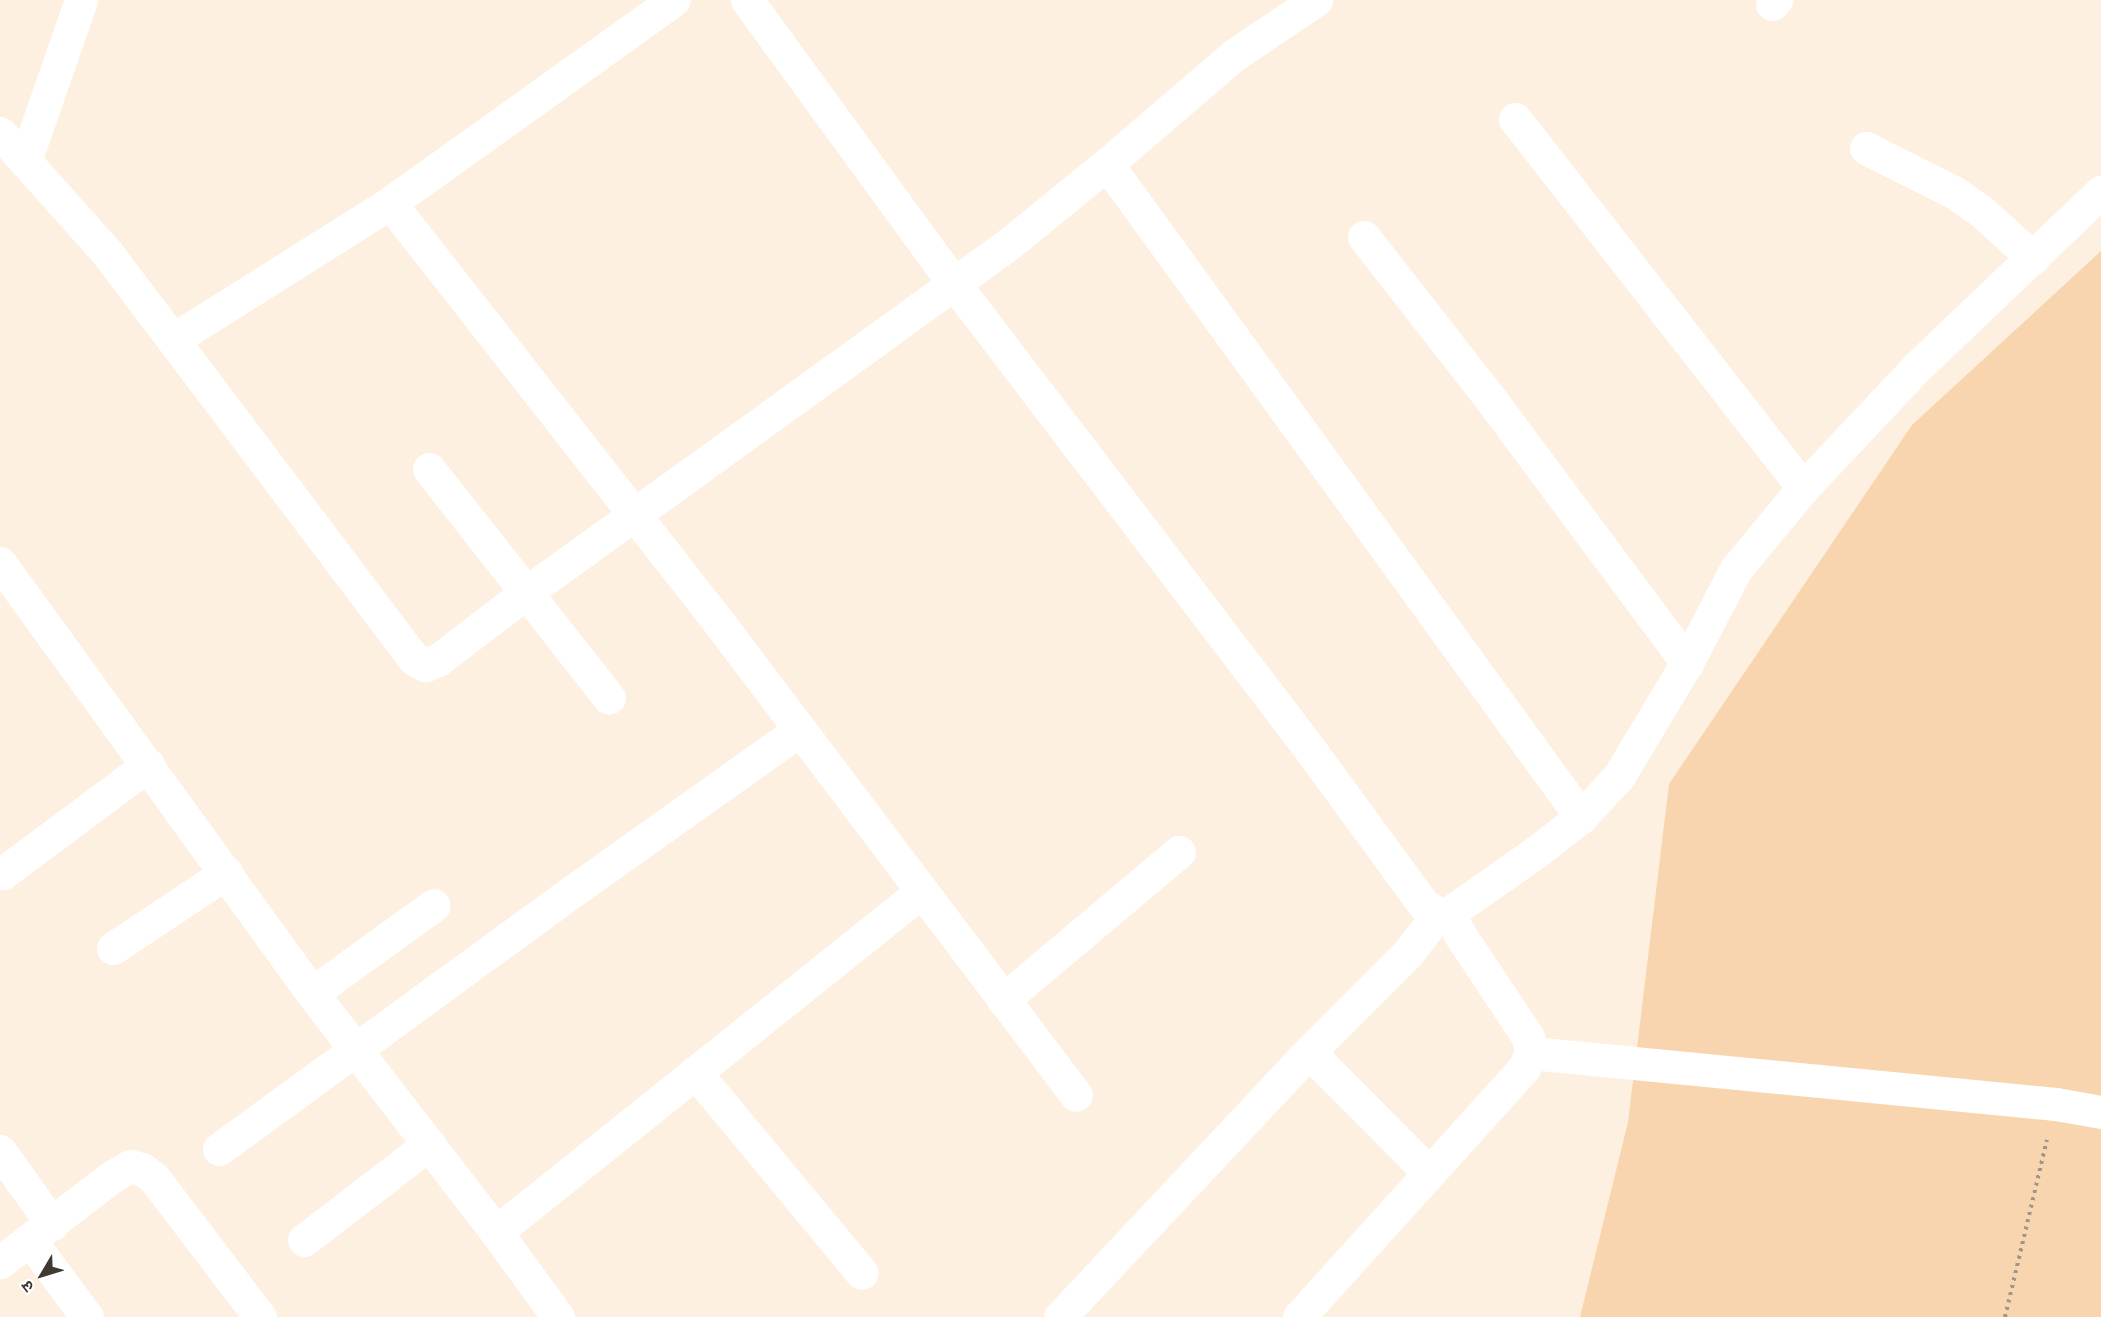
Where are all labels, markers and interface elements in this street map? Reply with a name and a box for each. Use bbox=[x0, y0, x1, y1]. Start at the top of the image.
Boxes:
north arrow bbox=[12, 1245, 72, 1305]
text: उ bbox=[17, 1277, 38, 1296]

